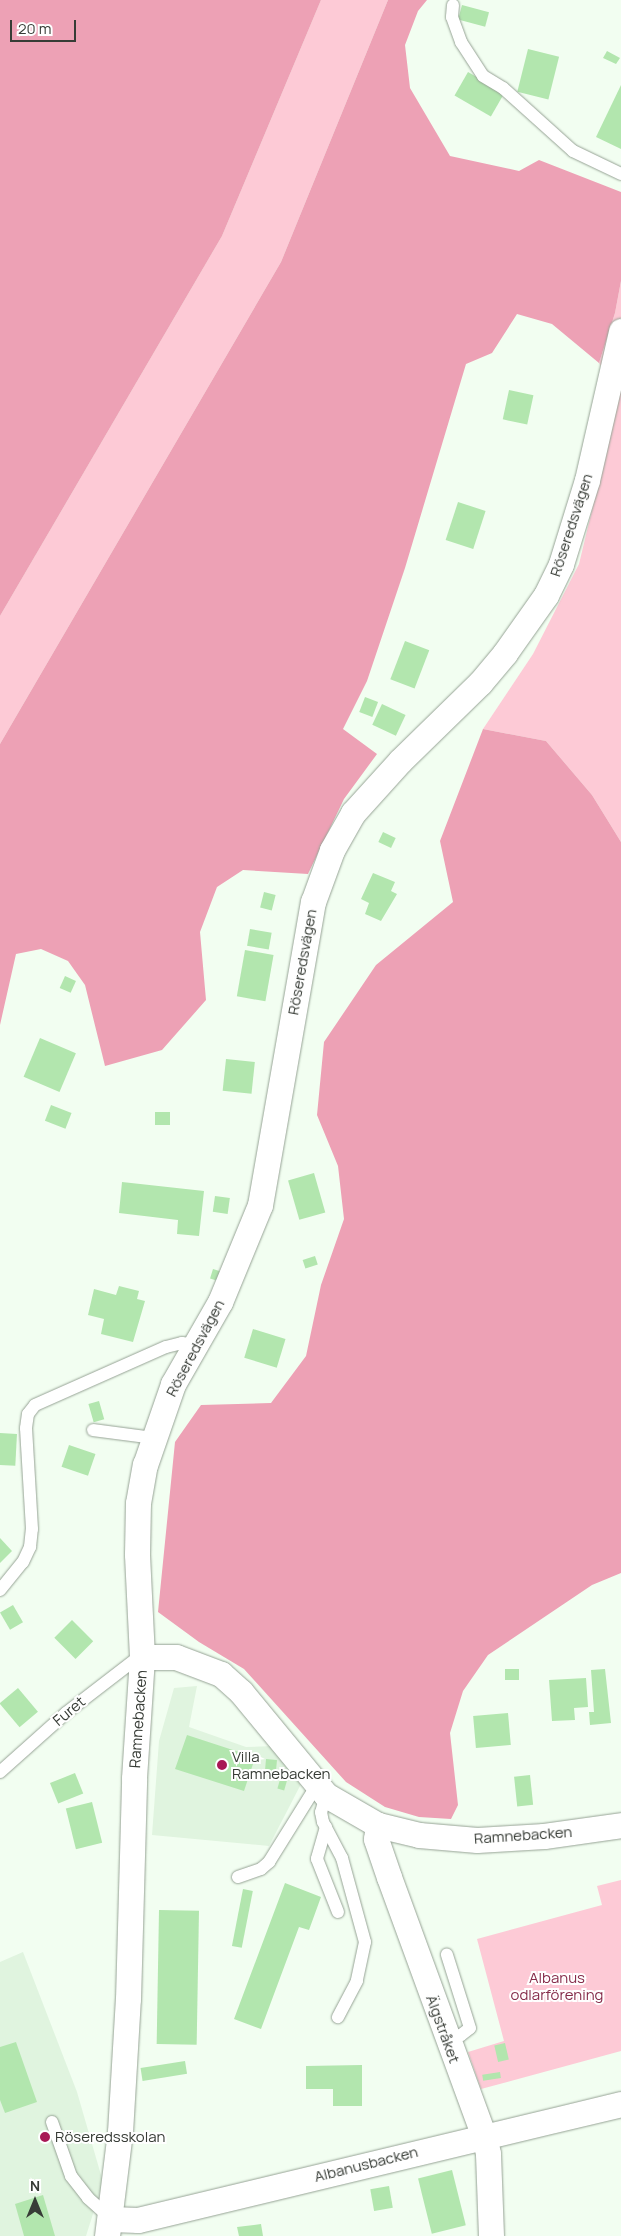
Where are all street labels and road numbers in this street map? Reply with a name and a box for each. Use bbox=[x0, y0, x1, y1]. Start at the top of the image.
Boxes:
street label: Röseredsvägen bbox=[546, 471, 596, 579]
street label: Röseredsvägen bbox=[284, 908, 320, 1016]
street label: Röseredsvägen bbox=[162, 1296, 228, 1400]
street label: Ramnebacken bbox=[126, 1669, 150, 1769]
street label: Furet bbox=[49, 1692, 89, 1730]
street label: Ramnebacken bbox=[473, 1823, 573, 1847]
street label: Älgstråket bbox=[422, 1992, 464, 2066]
street label: Albanusbacken bbox=[312, 2142, 420, 2186]

